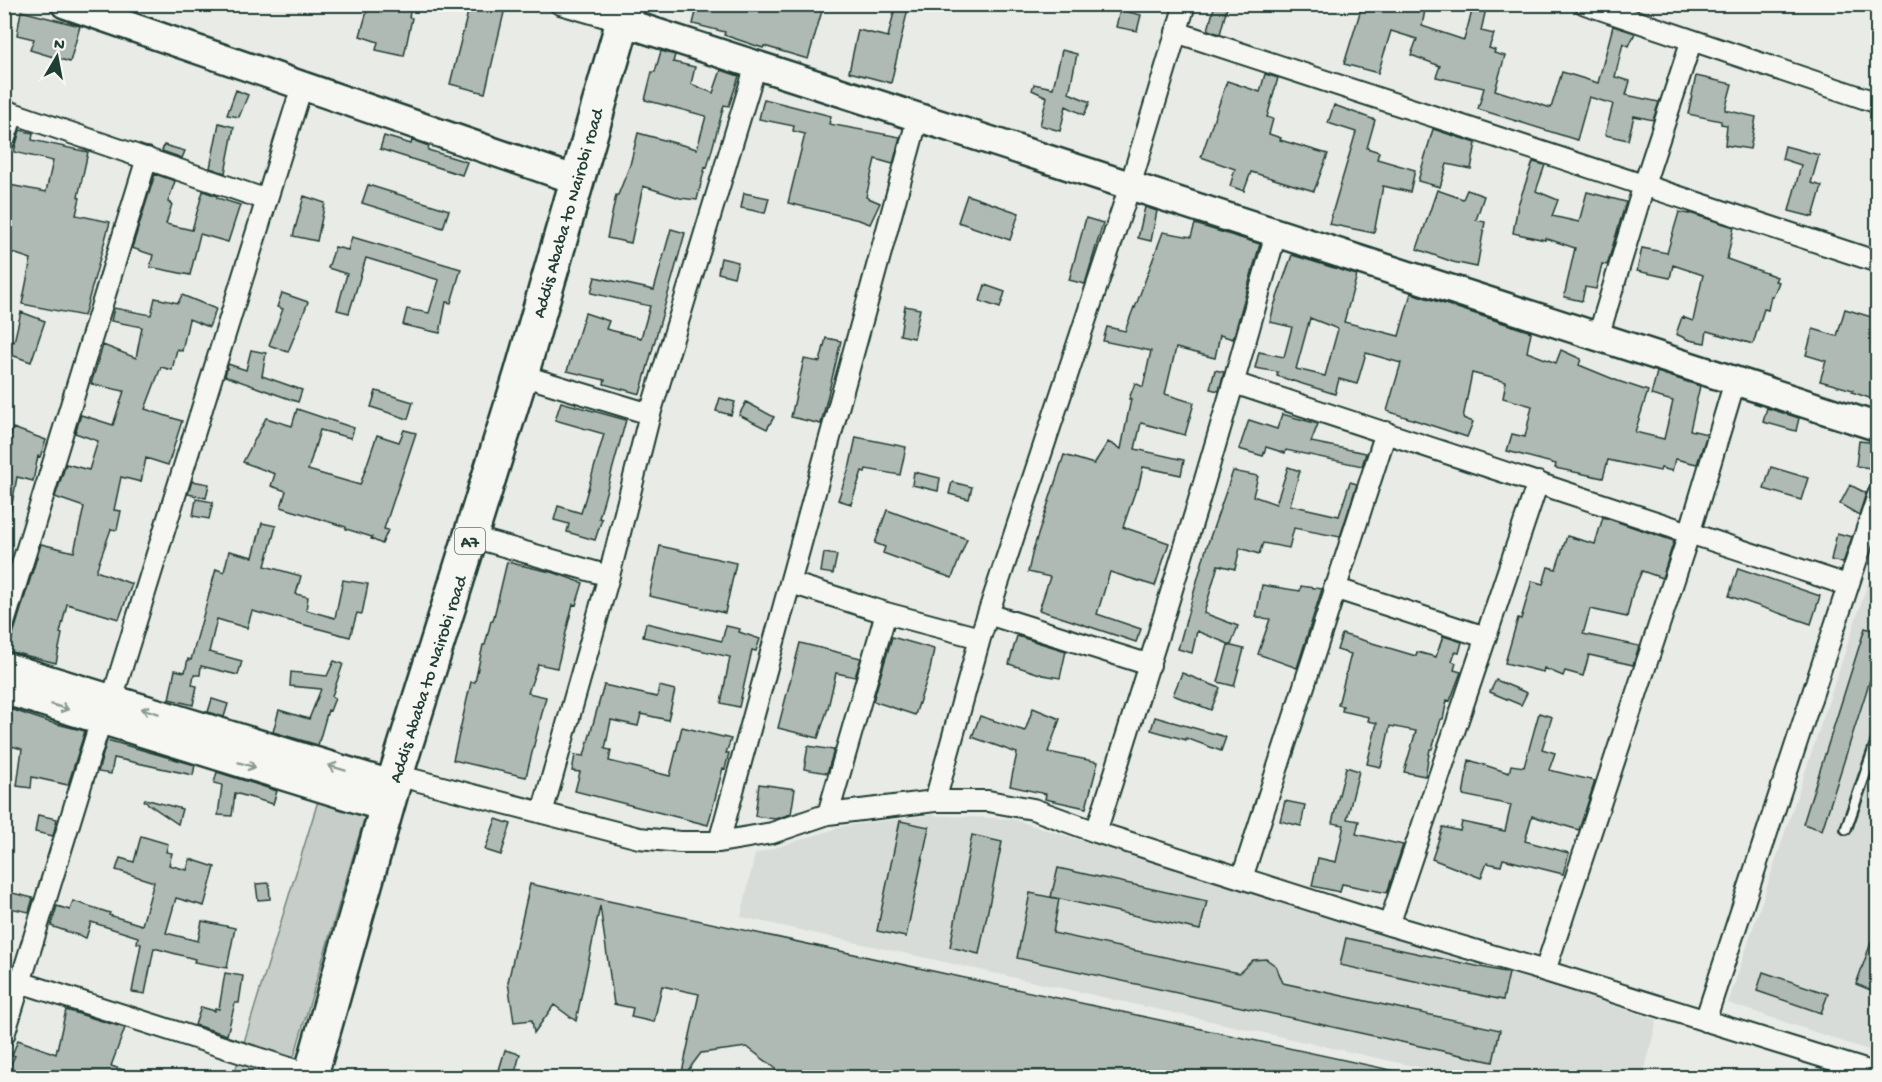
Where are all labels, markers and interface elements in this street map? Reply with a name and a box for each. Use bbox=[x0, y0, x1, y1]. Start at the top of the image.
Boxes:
north arrow bbox=[27, 27, 87, 87]
text: N bbox=[52, 35, 66, 56]
street label: Addis Ababa to Nairobi road bbox=[529, 105, 610, 321]
road number: A7 bbox=[455, 528, 485, 554]
street label: Addis Ababa to Nairobi road bbox=[386, 572, 473, 786]
one-way arrow bbox=[50, 702, 69, 713]
one-way arrow bbox=[141, 705, 160, 716]
one-way arrow bbox=[237, 760, 256, 771]
one-way arrow bbox=[328, 762, 347, 773]

